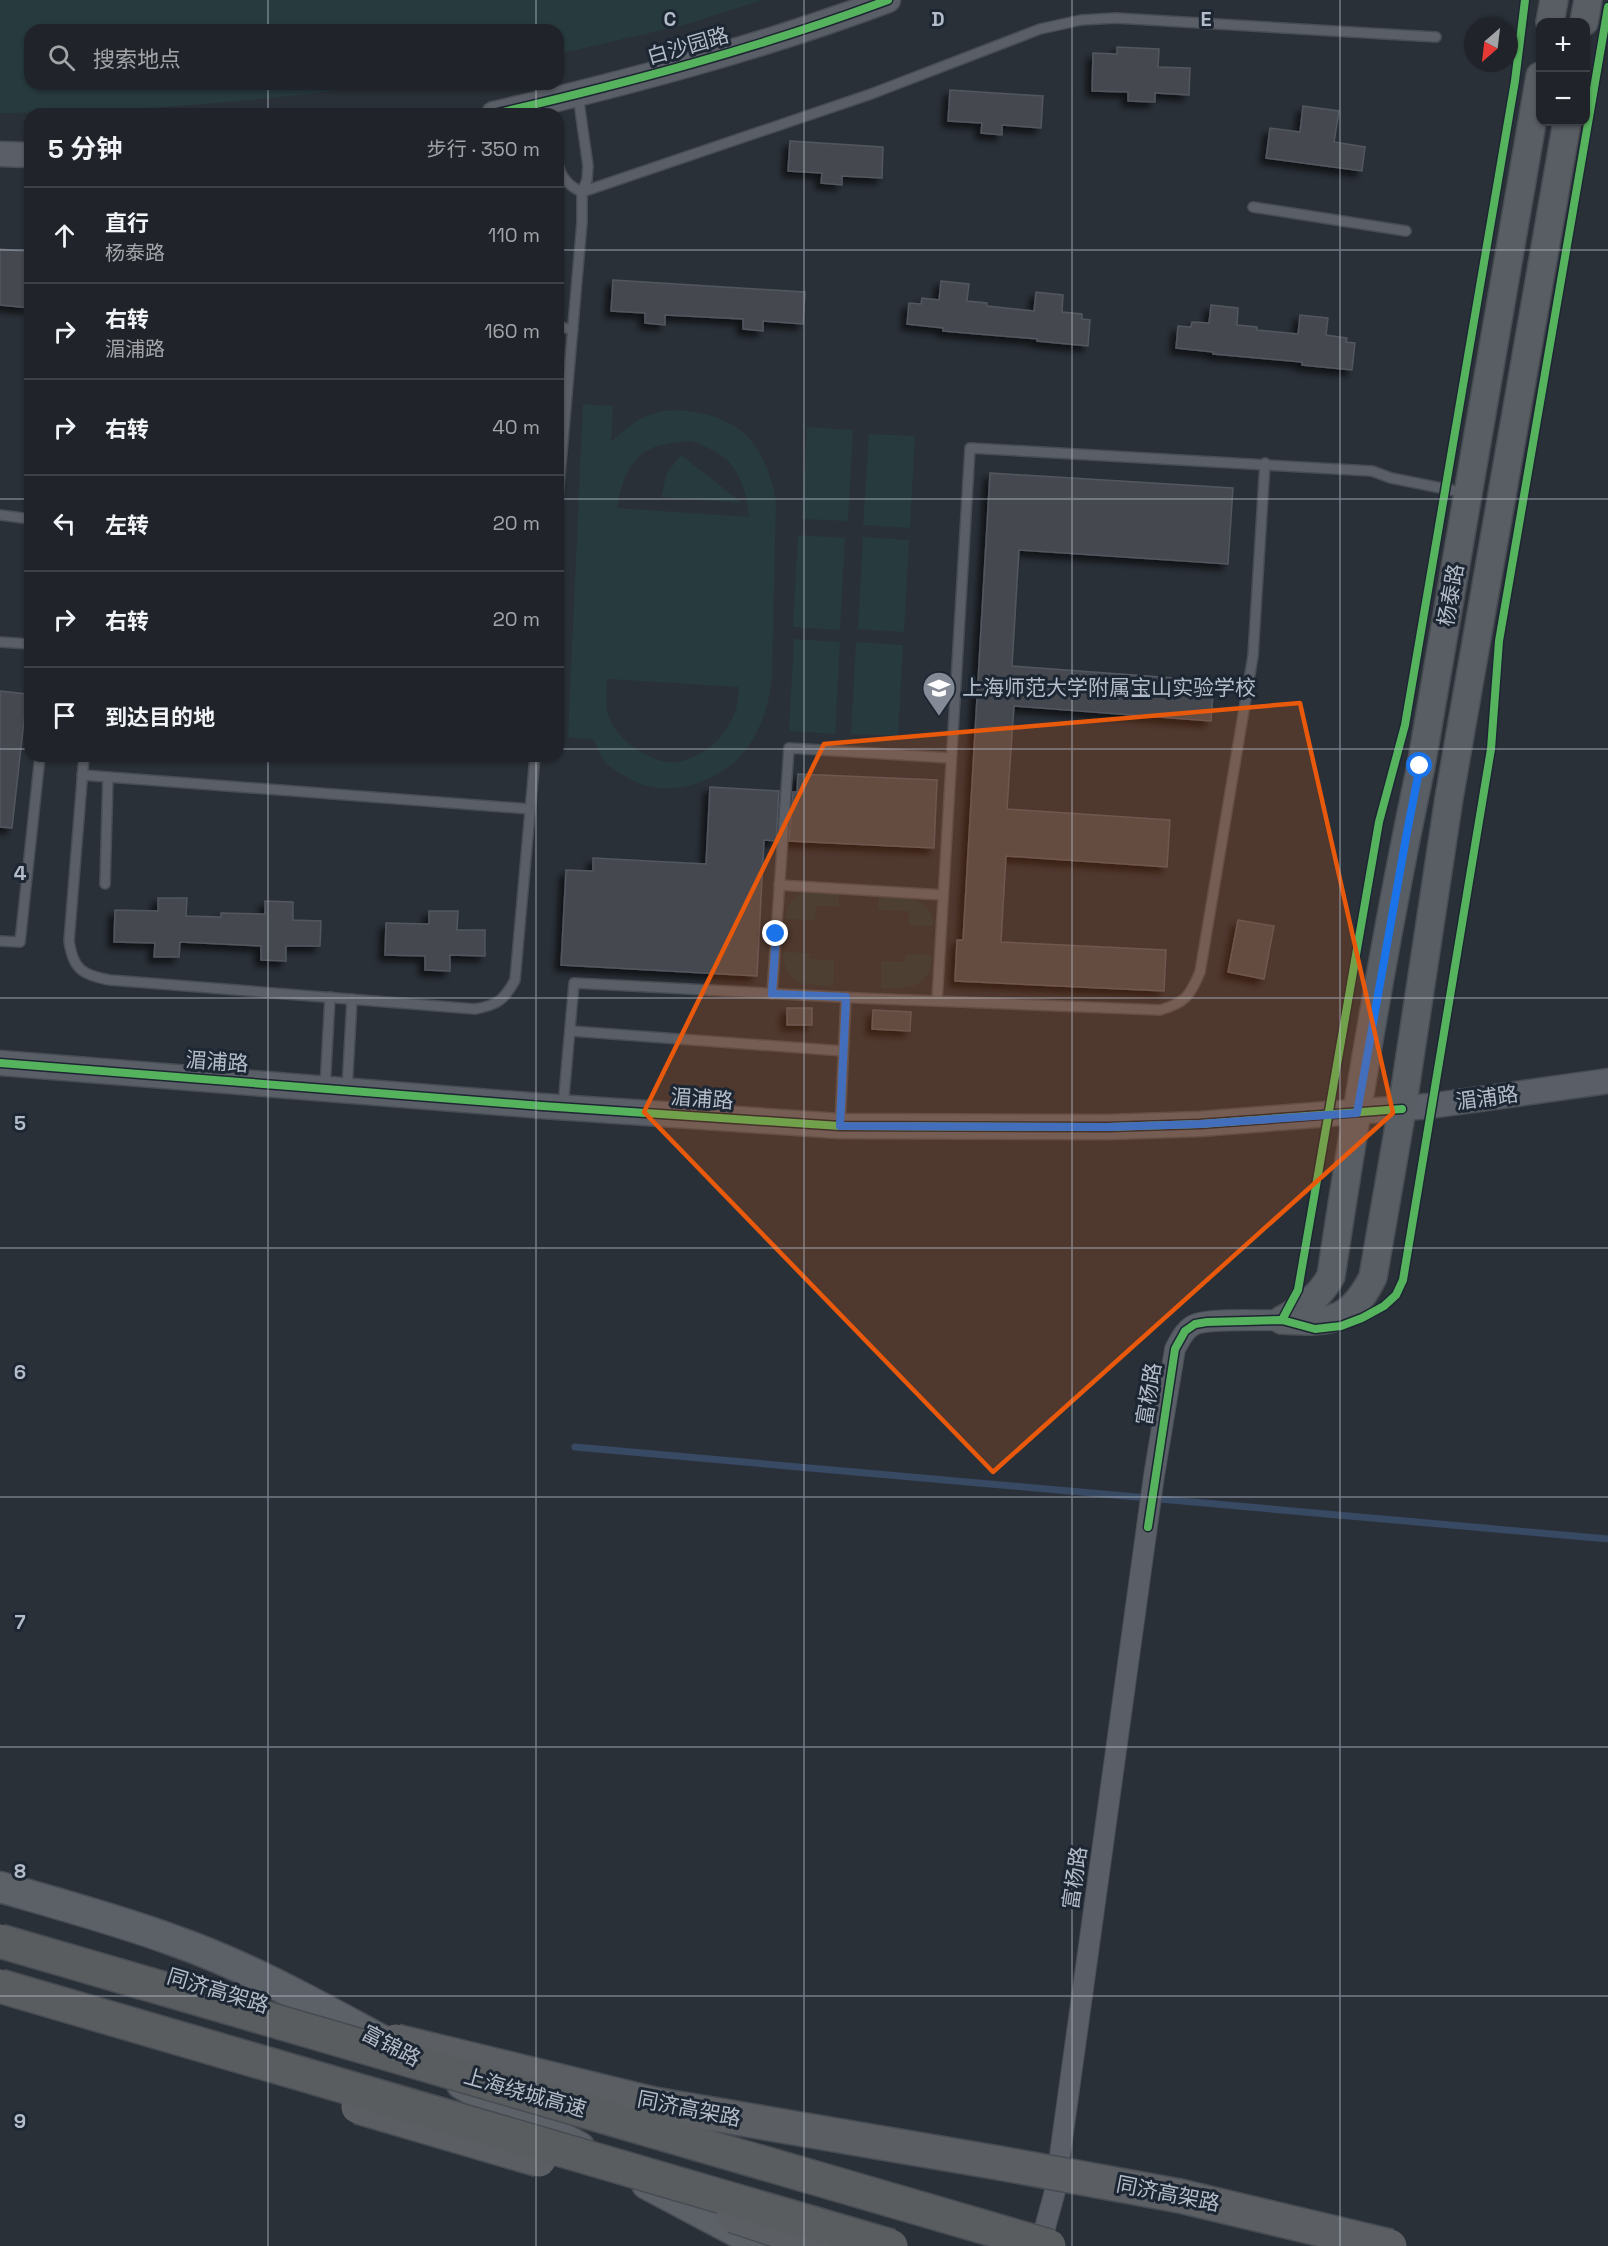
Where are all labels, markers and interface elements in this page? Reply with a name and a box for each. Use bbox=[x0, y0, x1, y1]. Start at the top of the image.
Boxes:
text: C bbox=[664, 6, 677, 32]
text: D bbox=[931, 6, 945, 32]
text: E bbox=[1200, 6, 1212, 32]
north arrow bbox=[1464, 18, 1518, 72]
map controls bbox=[1536, 18, 1590, 126]
button: + bbox=[1536, 18, 1590, 72]
street label: 白沙园路 bbox=[644, 21, 732, 70]
search box bbox=[24, 24, 564, 90]
icon: search bbox=[45, 41, 78, 74]
text: 搜索地点 bbox=[93, 45, 181, 73]
button: − bbox=[1536, 72, 1590, 126]
text: 5 分钟 bbox=[48, 132, 122, 166]
text: 步行 · 350 m bbox=[427, 136, 540, 162]
text: 直行 bbox=[105, 209, 149, 237]
icon: ahead bbox=[48, 219, 81, 252]
text: 110 m bbox=[488, 222, 540, 248]
text: 杨泰路 bbox=[105, 240, 165, 266]
text: 右转 bbox=[105, 305, 149, 333]
icon: right bbox=[48, 315, 81, 348]
text: 160 m bbox=[484, 318, 540, 344]
text: 湄浦路 bbox=[105, 336, 165, 362]
icon: right bbox=[48, 411, 81, 444]
text: 40 m bbox=[492, 414, 540, 440]
text: 右转 bbox=[105, 415, 149, 443]
icon: left bbox=[48, 507, 81, 540]
text: 20 m bbox=[493, 510, 540, 536]
text: 左转 bbox=[105, 511, 149, 539]
street label: 杨泰路 bbox=[1432, 562, 1469, 628]
icon: right bbox=[48, 603, 81, 636]
text: 20 m bbox=[493, 606, 540, 632]
text: 右转 bbox=[105, 607, 149, 635]
school or university icon: 上海师范大学附属宝山实验学校 bbox=[921, 670, 957, 717]
place label: 上海师范大学附属宝山实验学校 bbox=[962, 674, 1256, 701]
icon: arrive bbox=[48, 699, 81, 732]
text: 到达目的地 bbox=[105, 703, 215, 731]
route start bbox=[1406, 752, 1432, 778]
text: 4 bbox=[14, 860, 27, 886]
route end bbox=[762, 920, 788, 946]
street label: 湄浦路 bbox=[185, 1046, 249, 1077]
street label: 湄浦路 bbox=[1454, 1080, 1520, 1115]
street label: 湄浦路 bbox=[670, 1083, 734, 1114]
text: 5 bbox=[14, 1110, 26, 1136]
text: 6 bbox=[14, 1359, 26, 1385]
street label: 富杨路 bbox=[1130, 1361, 1167, 1427]
text: 7 bbox=[14, 1609, 26, 1635]
street label: 富杨路 bbox=[1057, 1845, 1092, 1911]
text: 8 bbox=[14, 1858, 26, 1884]
street label: 同济高架路 bbox=[164, 1962, 272, 2019]
street label: 富锦路 bbox=[357, 2019, 425, 2072]
street label: 上海绕城高速 bbox=[461, 2062, 589, 2123]
street label: 同济高架路 bbox=[635, 2085, 743, 2132]
text: 9 bbox=[14, 2108, 26, 2134]
street label: 同济高架路 bbox=[1114, 2170, 1222, 2217]

